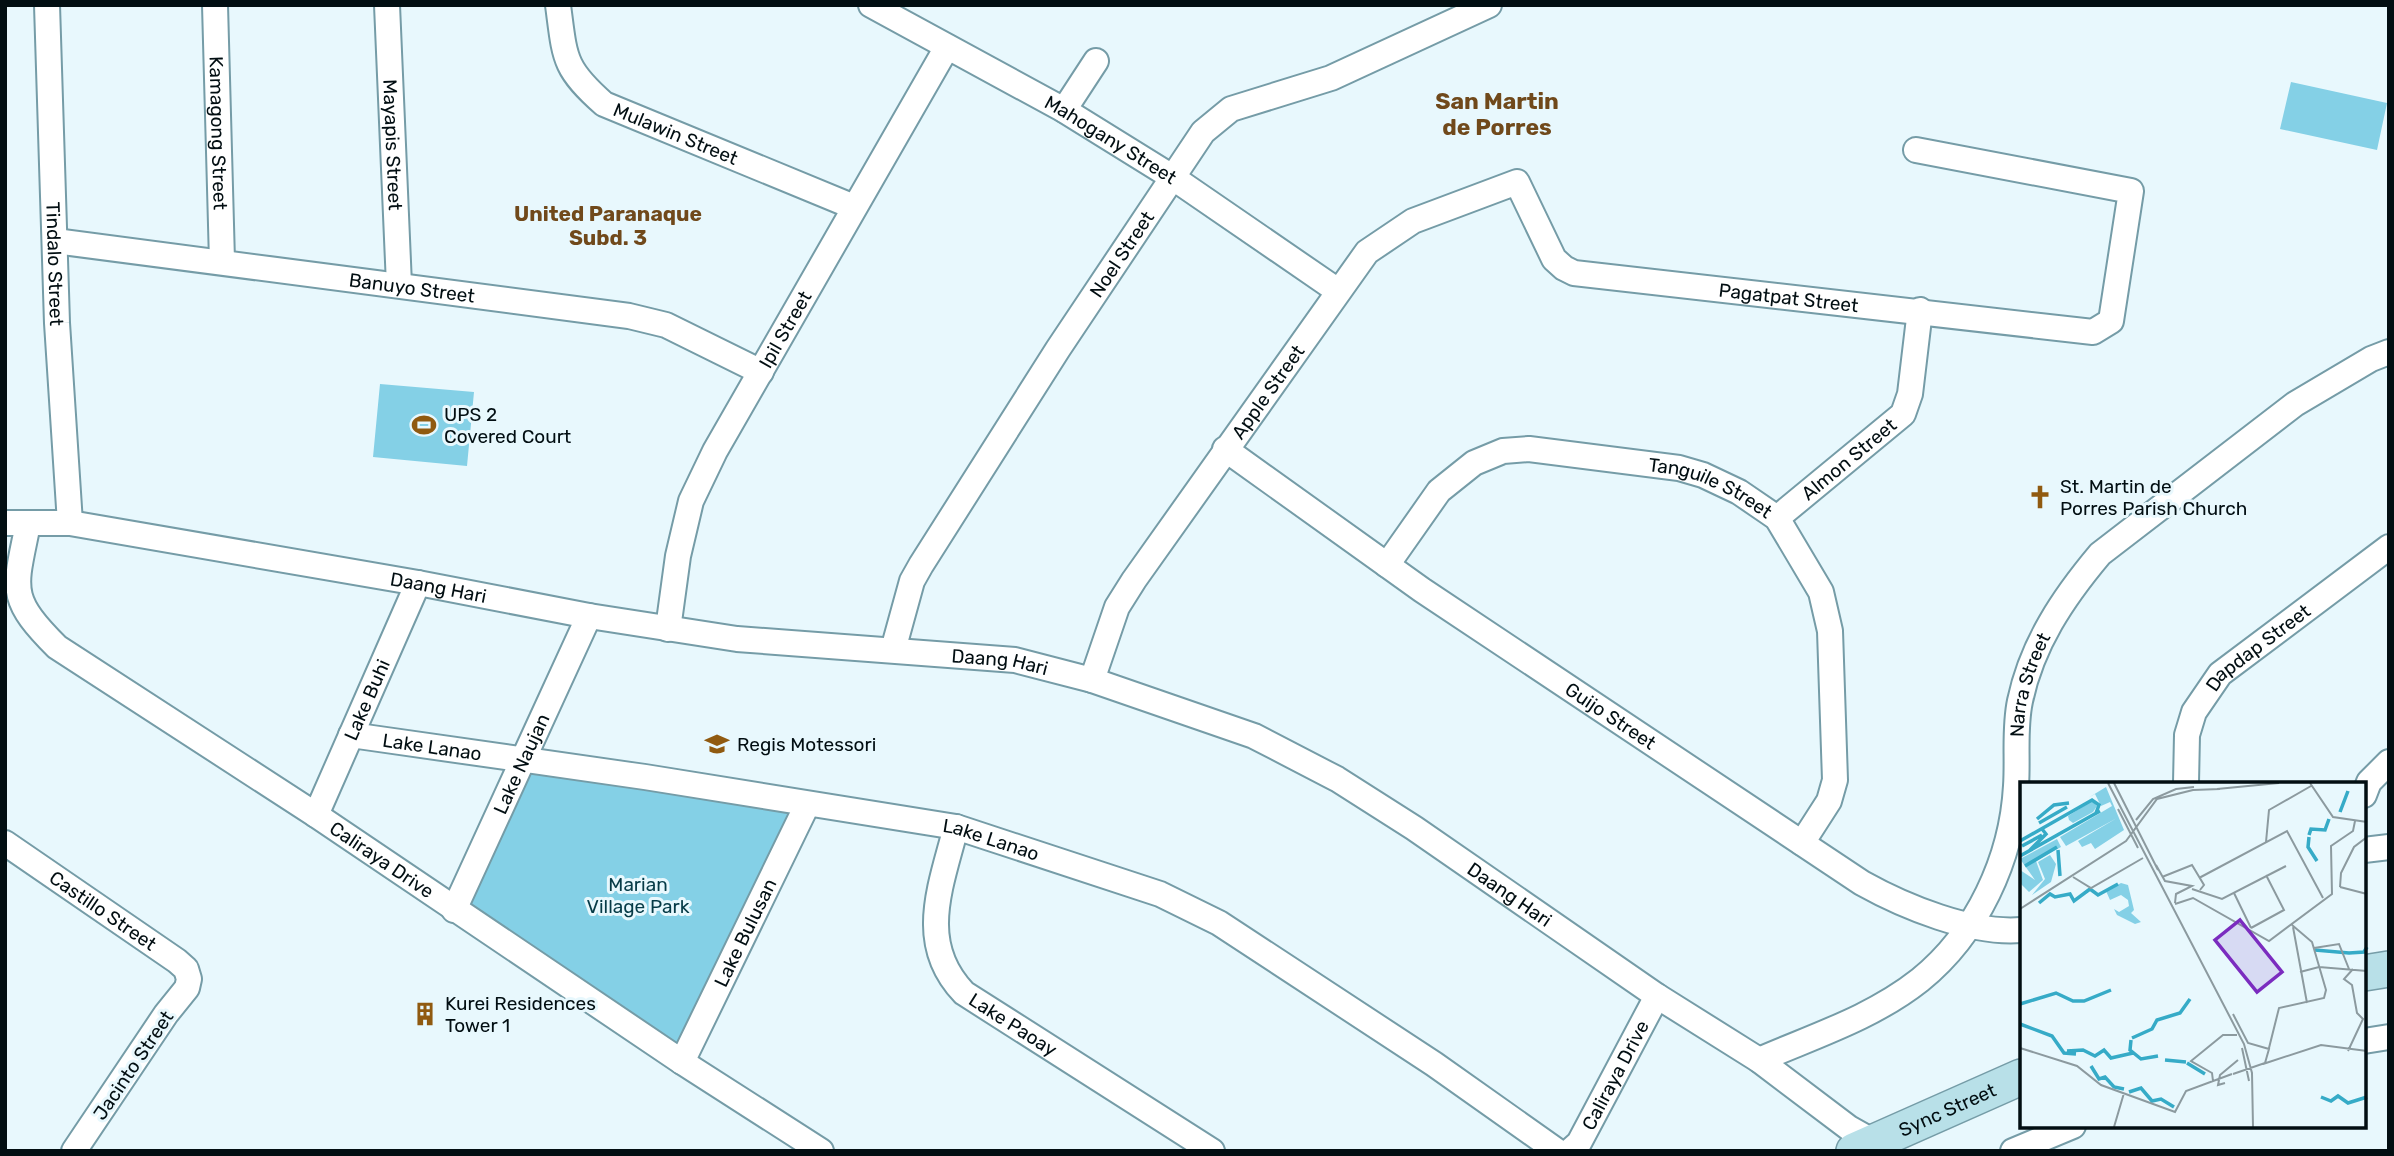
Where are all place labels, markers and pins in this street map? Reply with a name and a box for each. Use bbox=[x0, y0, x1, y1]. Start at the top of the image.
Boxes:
place label: UPS 2 Covered Court bbox=[444, 403, 572, 448]
sports icon: UPS 2 Covered Court bbox=[410, 411, 438, 439]
place label: St. Martin de Porres Parish Church bbox=[2060, 475, 2247, 520]
church icon: St. Martin de Porres Parish Church bbox=[2026, 483, 2054, 511]
school or university icon: Regis Motessori bbox=[703, 730, 731, 758]
place label: Regis Motessori bbox=[737, 733, 876, 756]
place label: Kurei Residences Tower 1 bbox=[445, 992, 596, 1037]
building icon: Kurei Residences Tower 1 bbox=[411, 1000, 439, 1028]

